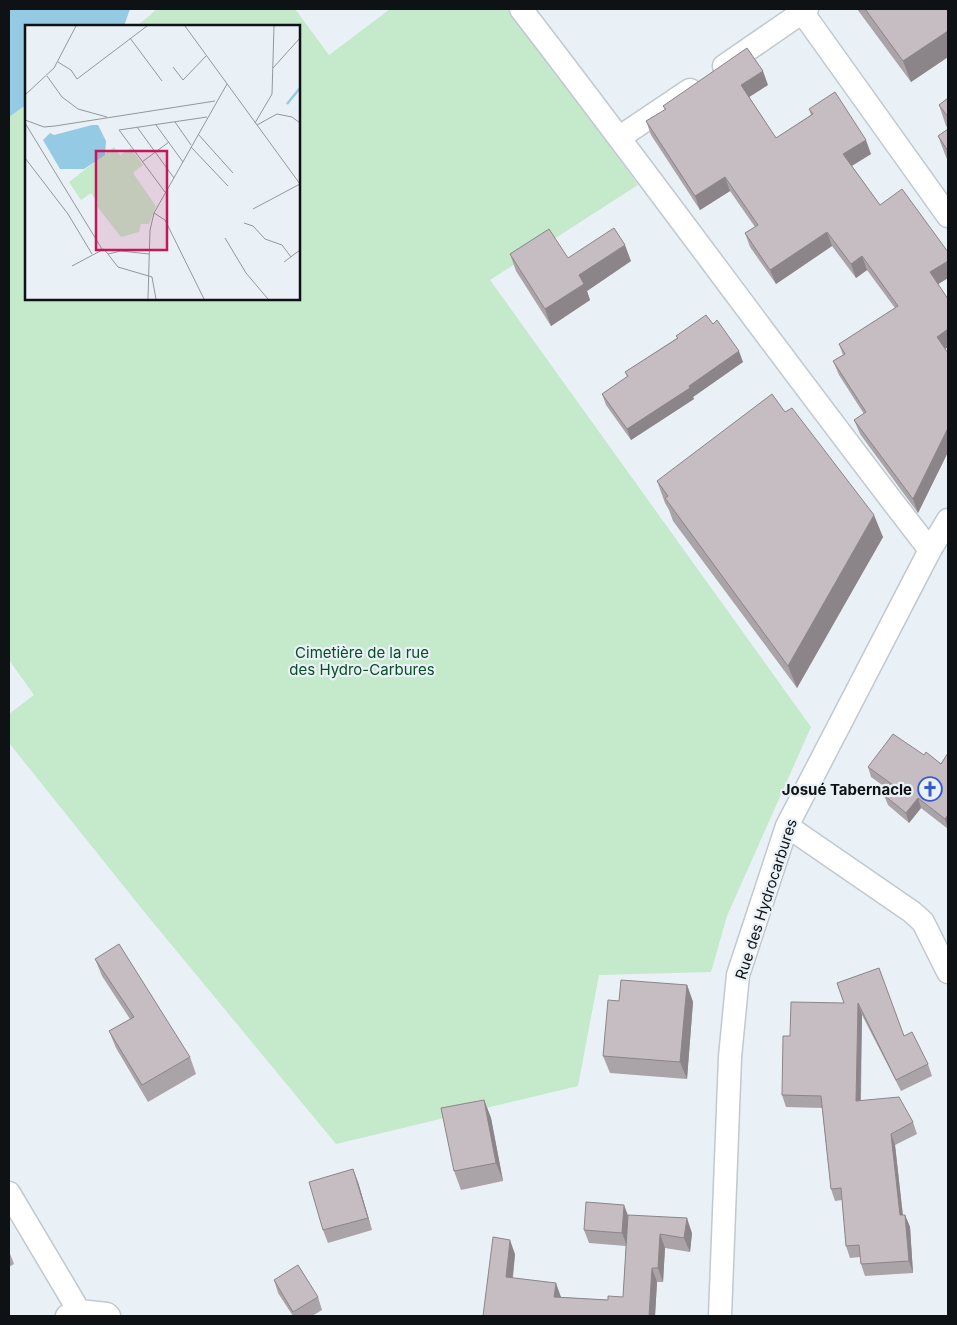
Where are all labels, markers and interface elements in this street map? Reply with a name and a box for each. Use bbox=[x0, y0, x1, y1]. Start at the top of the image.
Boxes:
inset map bbox=[25, 25, 300, 300]
park label: Cimetière de la rue des Hydro-Carbures bbox=[289, 643, 435, 679]
church icon: Josué Tabernacle bbox=[917, 776, 943, 802]
place label: Josué Tabernacle bbox=[782, 780, 912, 799]
street label: Rue des Hydrocarbures bbox=[731, 816, 801, 982]

